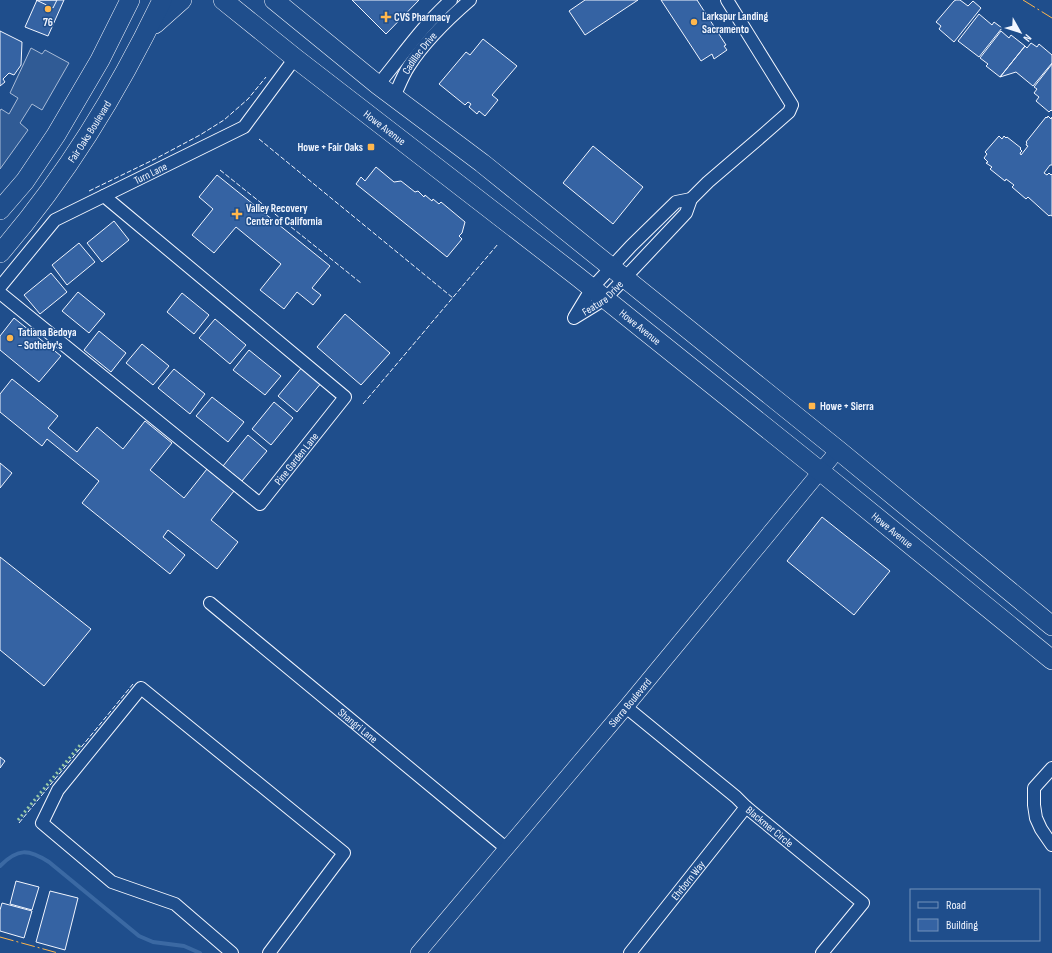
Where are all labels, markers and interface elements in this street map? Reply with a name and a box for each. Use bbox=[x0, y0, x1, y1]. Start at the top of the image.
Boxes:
marker: 76 bbox=[43, 4, 53, 14]
place label: Larkspur Landing Sacramento bbox=[702, 10, 768, 36]
place label: CVS Pharmacy bbox=[394, 11, 451, 24]
marker: CVS Pharmacy bbox=[381, 12, 391, 22]
north arrow bbox=[1000, 12, 1040, 52]
place label: 76 bbox=[43, 16, 53, 29]
marker: Larkspur Landing Sacramento bbox=[689, 17, 699, 27]
street label: Cadillac Drive bbox=[400, 29, 440, 77]
text: N bbox=[1020, 32, 1034, 44]
street label: Fair Oaks Boulevard bbox=[65, 98, 114, 165]
street label: Howe Avenue bbox=[361, 108, 408, 148]
place label: Howe + Fair Oaks bbox=[297, 141, 363, 154]
marker: Howe + Fair Oaks bbox=[366, 142, 376, 152]
street label: Turn Lane bbox=[132, 160, 169, 187]
place label: Valley Recovery Center of California bbox=[246, 202, 323, 228]
marker: Valley Recovery Center of California bbox=[231, 208, 243, 220]
street label: Feature Drive bbox=[580, 278, 626, 319]
street label: Howe Avenue bbox=[617, 307, 663, 348]
place label: Tatiana Bedoya - Sotheby's bbox=[18, 326, 77, 352]
marker: Tatiana Bedoya - Sotheby's bbox=[5, 333, 15, 343]
place label: Howe + Sierra bbox=[820, 400, 874, 413]
marker: Howe + Sierra bbox=[807, 401, 817, 411]
street label: Pine Garden Lane bbox=[272, 430, 321, 488]
street label: Howe Avenue bbox=[869, 510, 915, 551]
street label: Sierra Boulevard bbox=[606, 675, 654, 730]
street label: Shangri Lane bbox=[335, 706, 380, 746]
street label: Blackmer Circle bbox=[743, 804, 796, 850]
street label: Ehrborn Way bbox=[669, 858, 708, 903]
legend bbox=[910, 889, 1040, 941]
text: Road bbox=[946, 898, 966, 913]
text: Building bbox=[946, 918, 978, 933]

